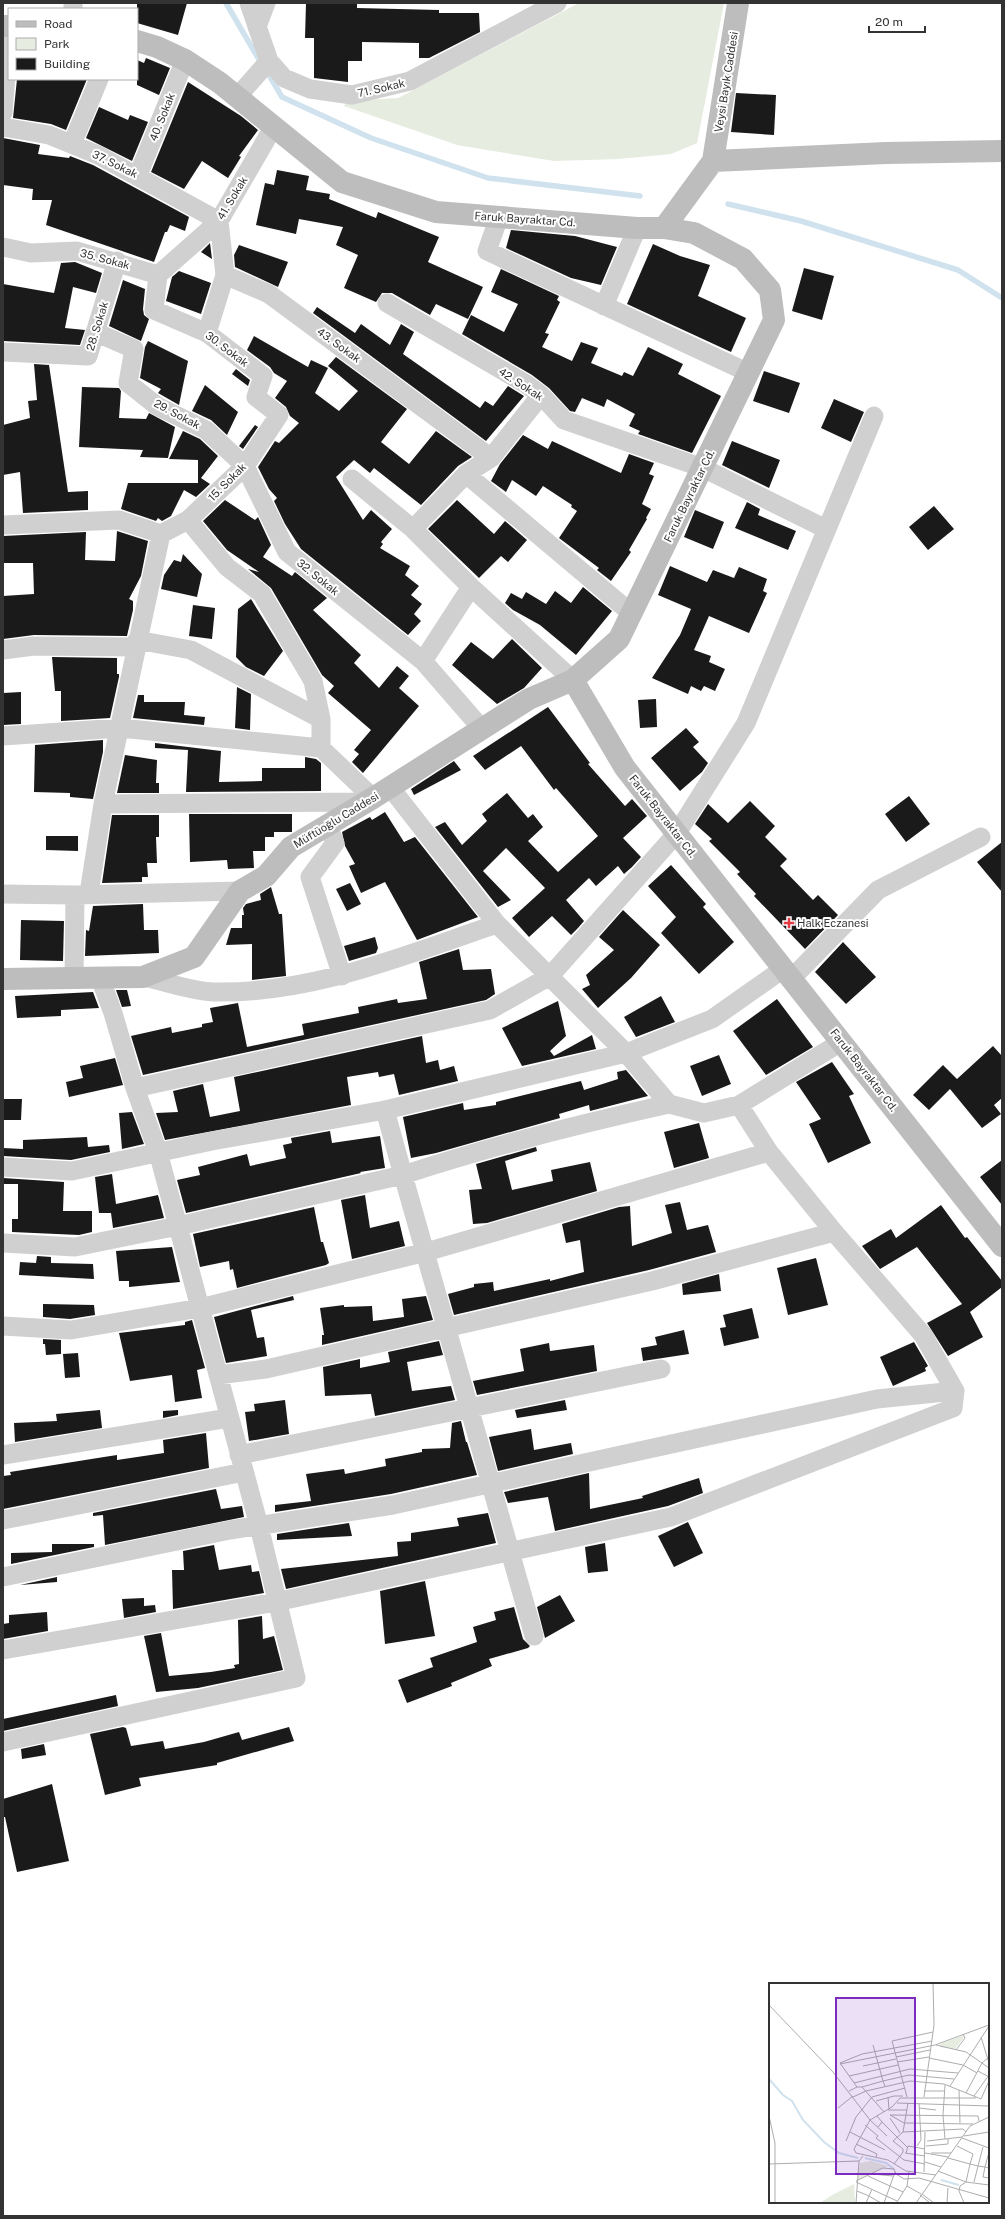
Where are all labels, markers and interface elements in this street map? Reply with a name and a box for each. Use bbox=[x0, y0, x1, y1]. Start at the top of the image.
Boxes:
legend bbox=[8, 8, 138, 80]
scale bar bbox=[869, 8, 925, 34]
text: 20 m bbox=[875, 15, 903, 29]
text: Road bbox=[44, 17, 72, 31]
street label: Veysi Bayık Caddesi bbox=[712, 31, 740, 133]
text: Park bbox=[44, 37, 70, 51]
text: Building bbox=[44, 57, 90, 71]
street label: 71. Sokak bbox=[356, 77, 406, 99]
street label: 40. Sokak bbox=[147, 91, 177, 143]
street label: 37. Sokak bbox=[90, 148, 140, 180]
street label: 41. Sokak bbox=[214, 174, 250, 222]
street label: Faruk Bayraktar Cd. bbox=[474, 209, 576, 229]
street label: 35. Sokak bbox=[79, 247, 131, 271]
street label: 28. Sokak bbox=[84, 300, 110, 352]
street label: 43. Sokak bbox=[315, 325, 363, 365]
street label: 30. Sokak bbox=[203, 329, 251, 369]
street label: 42. Sokak bbox=[497, 365, 545, 403]
street label: 29. Sokak bbox=[152, 397, 202, 431]
street label: Faruk Bayraktar Cd. bbox=[661, 448, 717, 544]
street label: 15. Sokak bbox=[206, 461, 248, 503]
street label: 32. Sokak bbox=[295, 556, 341, 598]
street label: Faruk Bayraktar Cd. bbox=[627, 772, 699, 860]
street label: Müftüoğlu Caddesi bbox=[291, 790, 381, 850]
place label: Halk Eczanesi bbox=[797, 917, 868, 929]
marker: Halk Eczanesi bbox=[784, 918, 794, 928]
street label: Faruk Bayraktar Cd. bbox=[828, 1026, 900, 1114]
inset map bbox=[769, 1983, 989, 2203]

